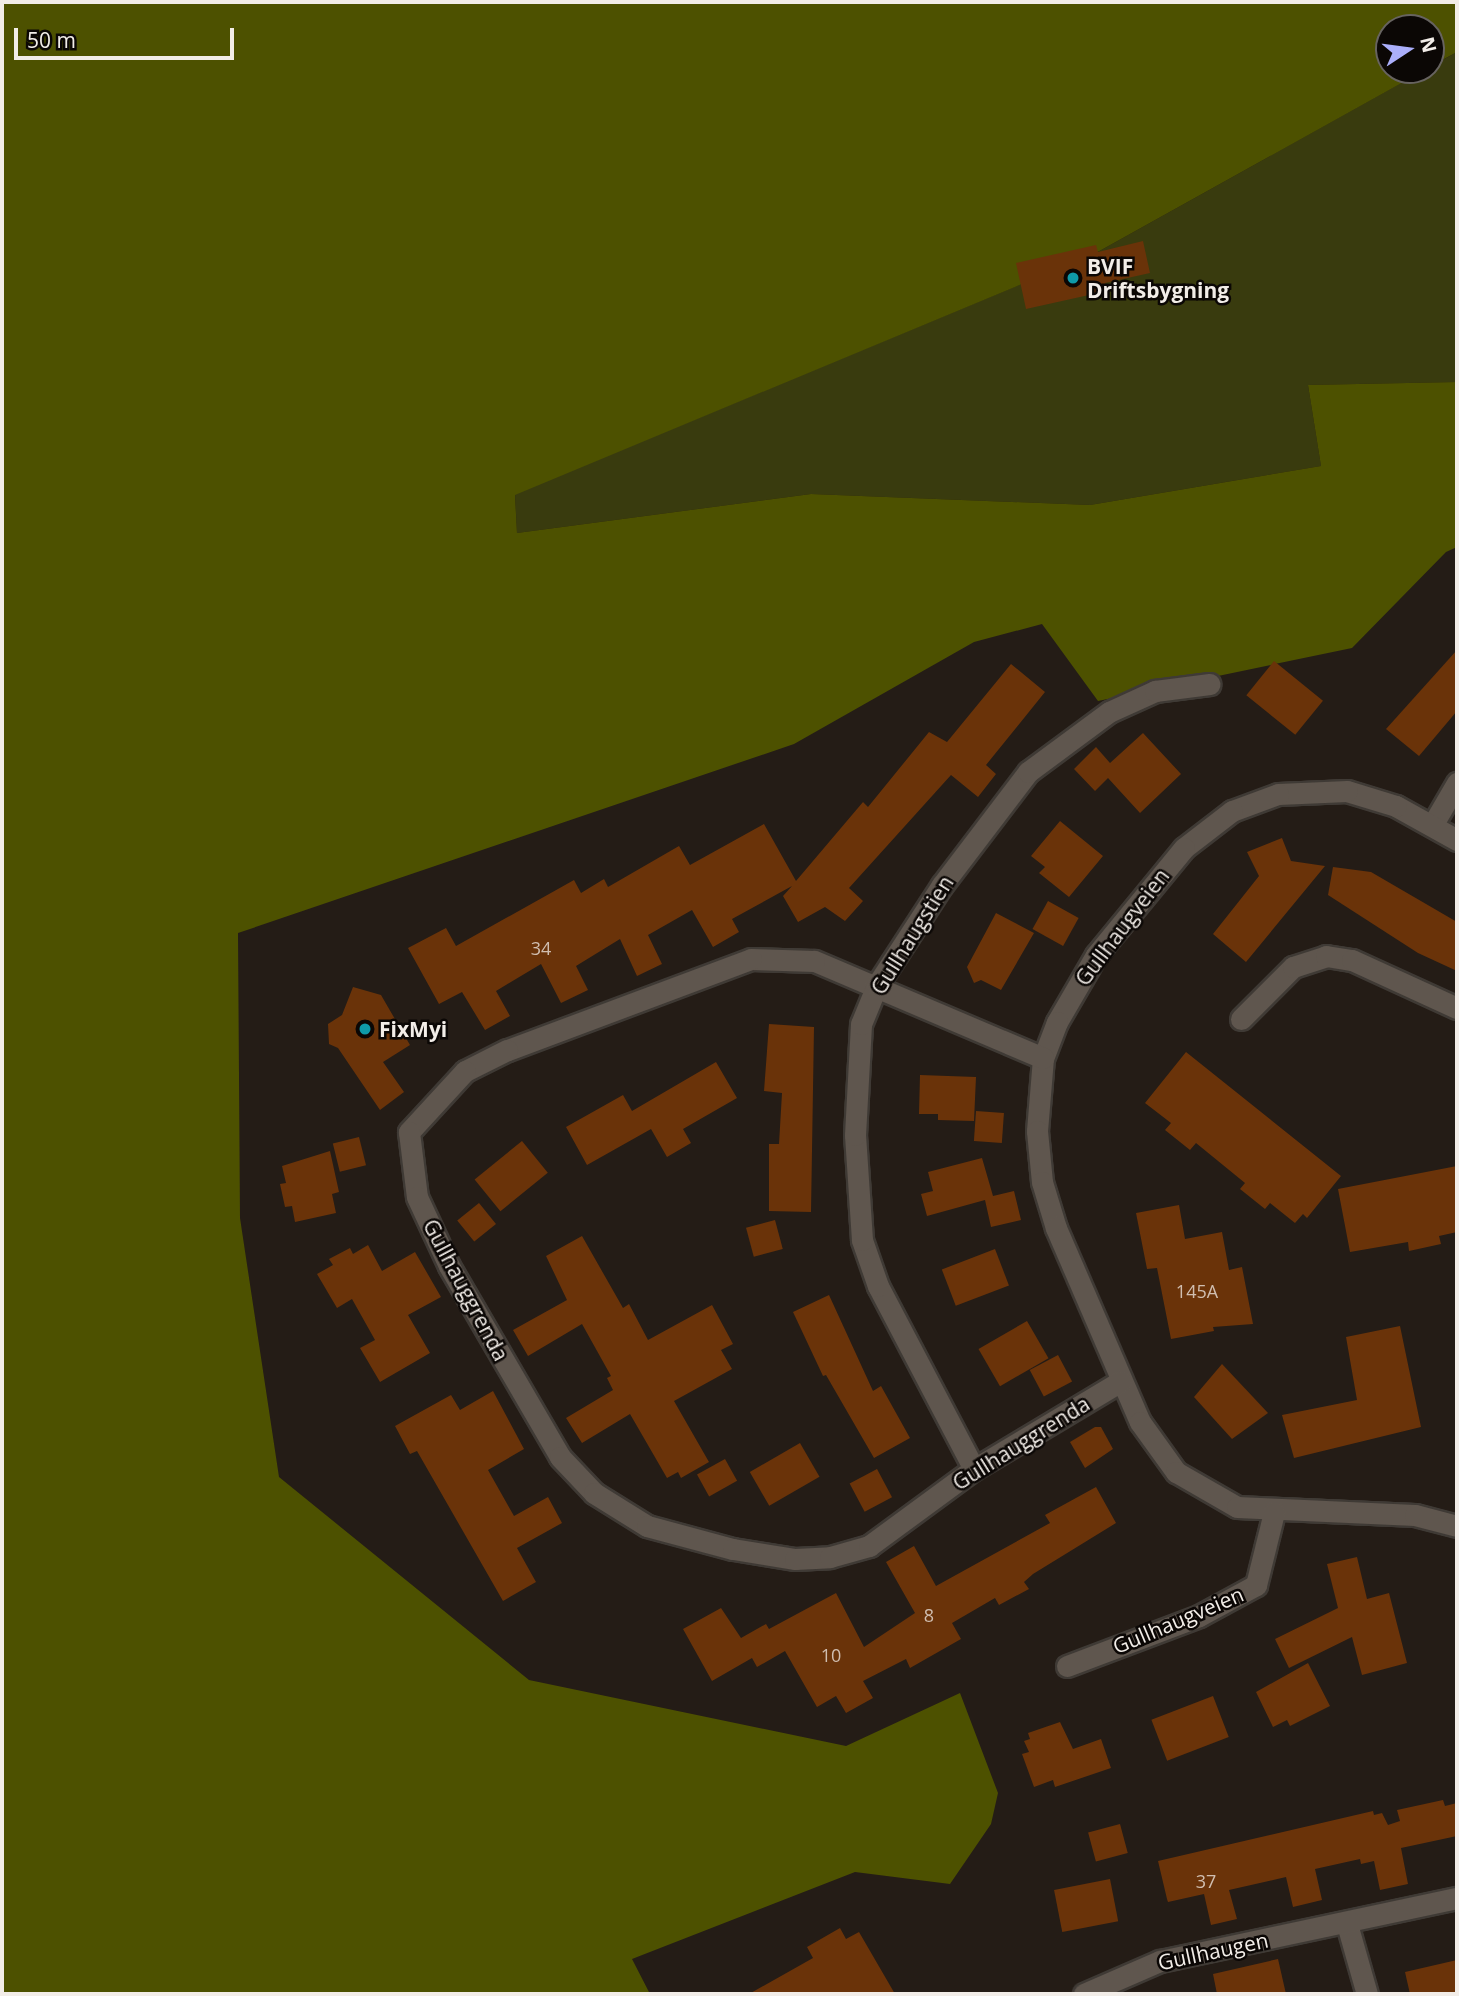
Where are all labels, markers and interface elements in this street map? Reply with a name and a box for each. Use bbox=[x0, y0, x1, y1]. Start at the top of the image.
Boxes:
scale bar bbox=[18, 14, 238, 58]
north arrow bbox=[1375, 14, 1445, 84]
text: 50 m bbox=[27, 26, 76, 54]
text: N bbox=[1414, 34, 1443, 55]
place label: BVIF Driftsbygning bbox=[1087, 253, 1229, 303]
marker: BVIF Driftsbygning bbox=[1065, 270, 1081, 286]
street label: Gullhaugveien bbox=[1070, 864, 1174, 990]
street label: Gullhaugstien bbox=[866, 871, 958, 999]
house number: 34 bbox=[531, 937, 551, 959]
place label: FixMyi bbox=[379, 1016, 447, 1042]
marker: FixMyi bbox=[357, 1021, 373, 1037]
street label: Gullhauggrenda bbox=[418, 1215, 514, 1365]
house number: 145A bbox=[1176, 1280, 1218, 1302]
street label: Gullhauggrenda bbox=[948, 1391, 1094, 1495]
street label: Gullhaugveien bbox=[1109, 1581, 1247, 1659]
house number: 8 bbox=[924, 1604, 934, 1626]
house number: 10 bbox=[821, 1644, 841, 1666]
house number: 37 bbox=[1196, 1870, 1216, 1892]
street label: Gullhaugen bbox=[1155, 1927, 1271, 1975]

